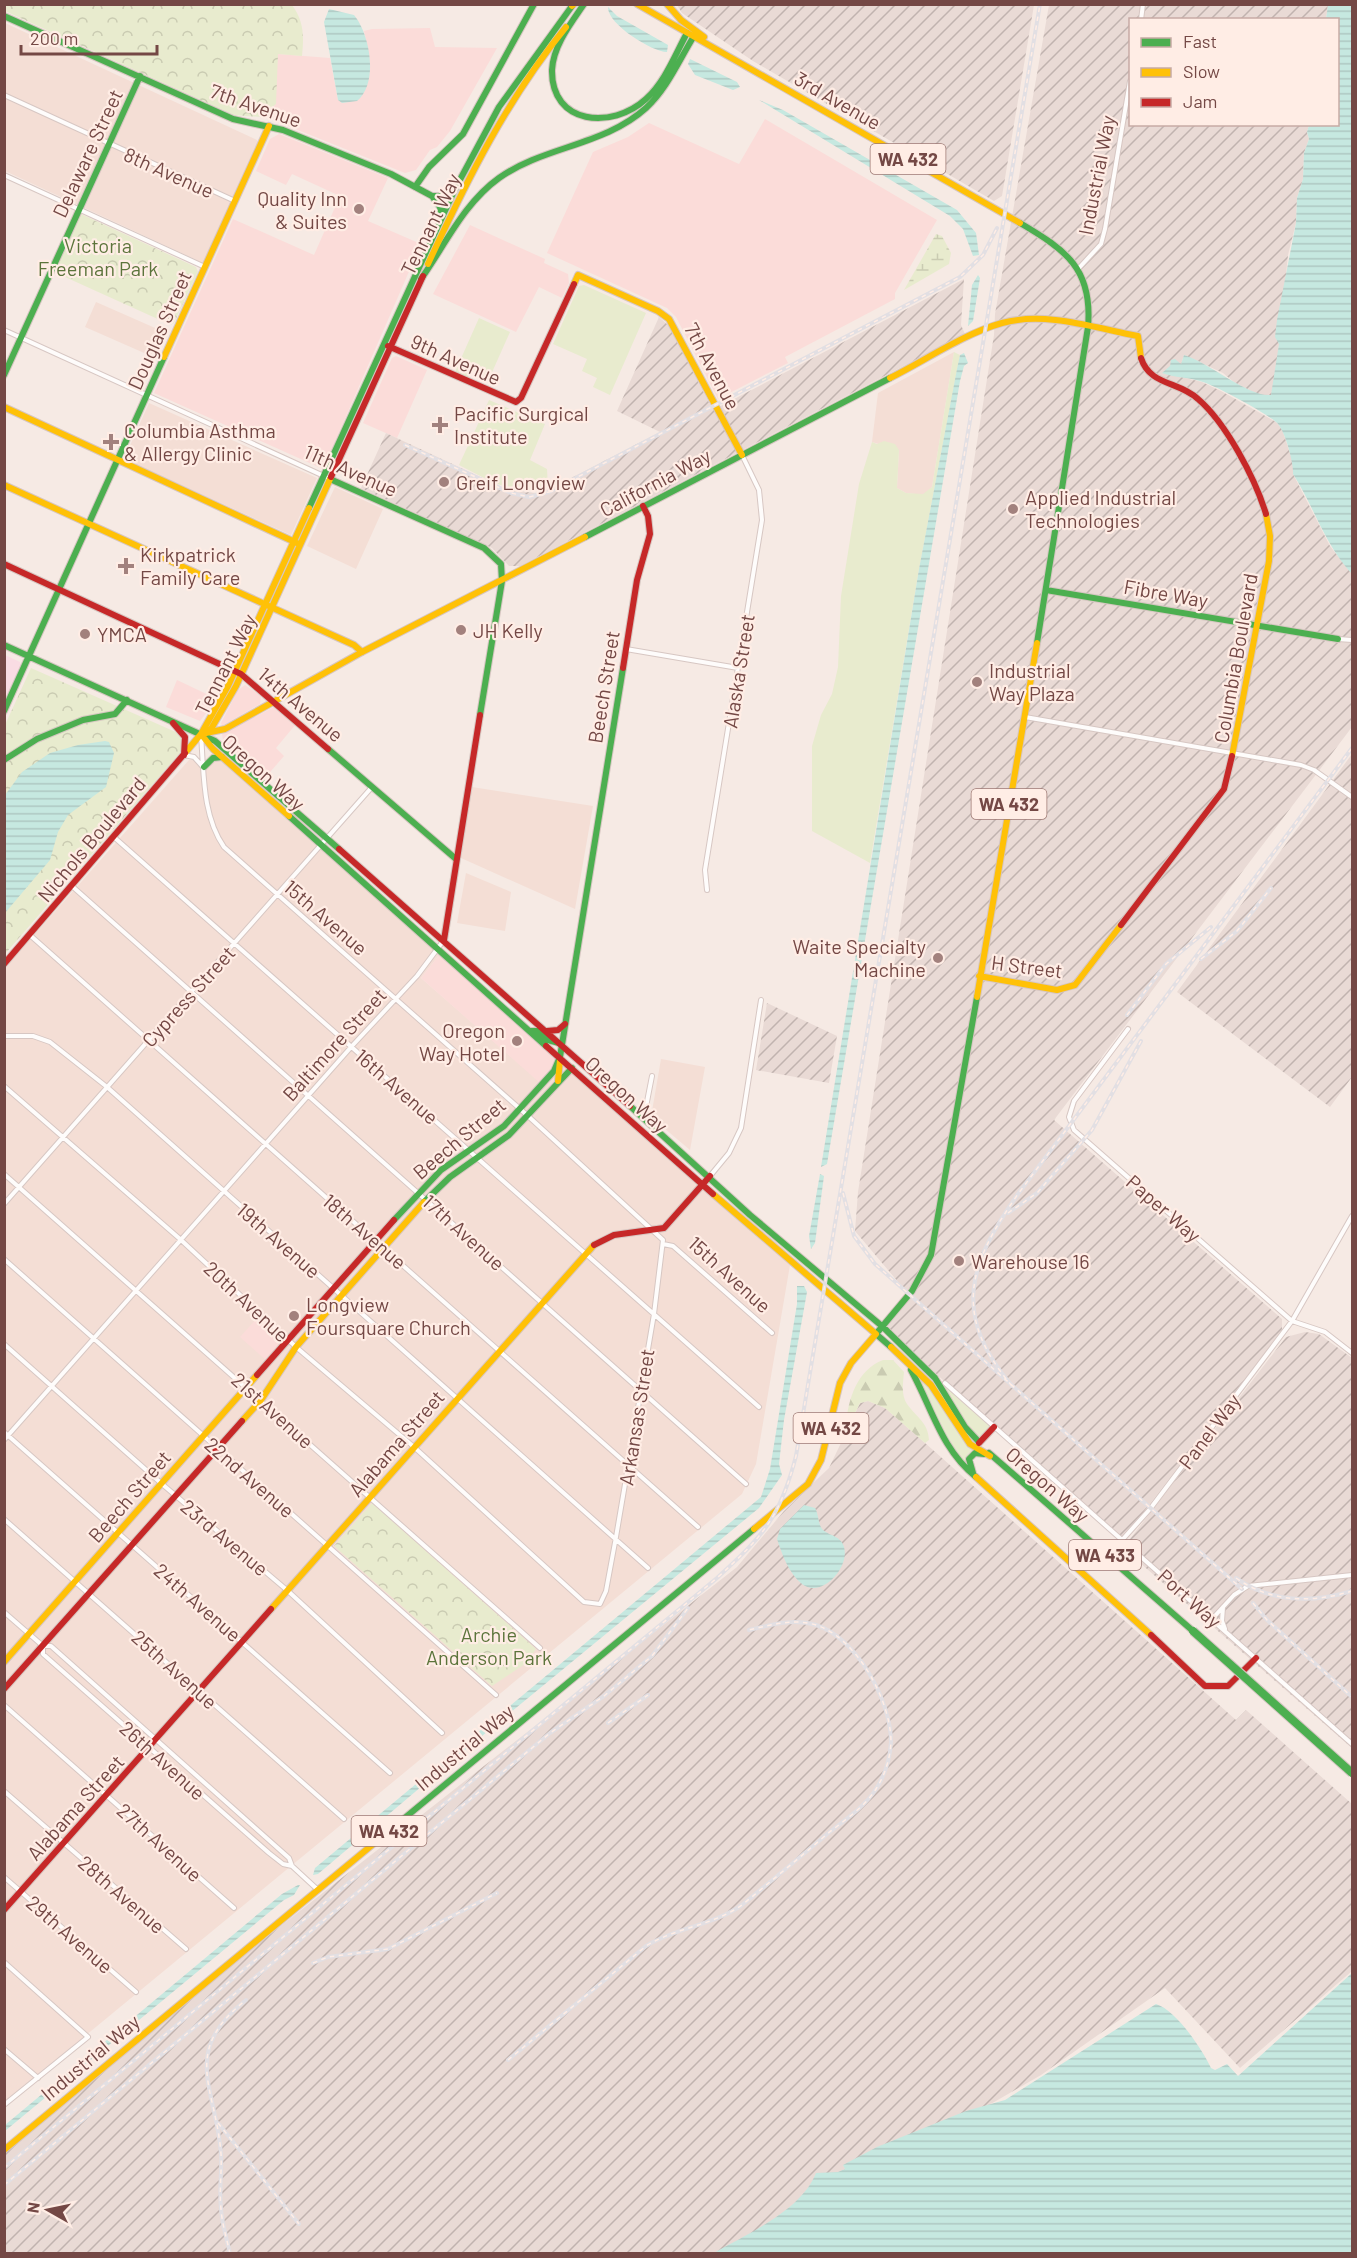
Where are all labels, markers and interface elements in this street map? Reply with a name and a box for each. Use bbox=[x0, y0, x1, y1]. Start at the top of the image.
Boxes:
scale bar bbox=[21, 18, 158, 56]
legend bbox=[1129, 18, 1339, 126]
text: 200 m bbox=[30, 27, 78, 49]
text: Fast bbox=[1183, 30, 1217, 52]
text: Slow bbox=[1183, 60, 1220, 82]
street label: 3rd Avenue bbox=[790, 66, 886, 134]
street label: 7th Avenue bbox=[207, 78, 305, 132]
street label: Delaware Street bbox=[47, 85, 127, 221]
text: Jam bbox=[1183, 90, 1217, 112]
street label: Industrial Way bbox=[1073, 113, 1119, 237]
street label: 8th Avenue bbox=[120, 142, 218, 202]
road number: WA 432 bbox=[870, 144, 946, 174]
street label: Tennant Way bbox=[395, 169, 465, 279]
place label: Quality Inn & Suites bbox=[258, 186, 347, 233]
marker: Quality Inn & Suites bbox=[352, 202, 366, 216]
park label: Victoria Freeman Park bbox=[38, 233, 158, 280]
street label: Douglas Street bbox=[122, 267, 196, 393]
street label: 7th Avenue bbox=[680, 318, 746, 414]
street label: 9th Avenue bbox=[407, 329, 505, 389]
place label: Pacific Surgical Institute bbox=[454, 401, 589, 448]
marker: Pacific Surgical Institute bbox=[431, 416, 449, 434]
place label: Columbia Asthma & Allergy Clinic bbox=[124, 418, 276, 465]
marker: Columbia Asthma & Allergy Clinic bbox=[102, 433, 120, 451]
street label: 11th Avenue bbox=[301, 439, 401, 501]
street label: California Way bbox=[595, 443, 715, 521]
place label: Greif Longview bbox=[456, 470, 585, 494]
marker: Greif Longview bbox=[437, 475, 451, 489]
place label: Applied Industrial Technologies bbox=[1025, 485, 1176, 532]
marker: Applied Industrial Technologies bbox=[1006, 502, 1020, 516]
place label: Kirkpatrick Family Care bbox=[140, 542, 240, 589]
marker: Kirkpatrick Family Care bbox=[117, 557, 135, 575]
street label: Columbia Boulevard bbox=[1208, 571, 1262, 745]
street label: Fibre Way bbox=[1122, 574, 1210, 612]
street label: Tennant Way bbox=[189, 609, 261, 719]
street label: Alaska Street bbox=[717, 612, 759, 730]
place label: JH Kelly bbox=[473, 618, 543, 642]
place label: YMCA bbox=[97, 622, 147, 646]
marker: JH Kelly bbox=[454, 623, 468, 637]
marker: YMCA bbox=[78, 627, 92, 641]
street label: Beech Street bbox=[582, 629, 624, 745]
place label: Industrial Way Plaza bbox=[989, 658, 1075, 705]
street label: 14th Avenue bbox=[254, 661, 348, 747]
marker: Industrial Way Plaza bbox=[970, 675, 984, 689]
street label: Oregon Way bbox=[218, 729, 310, 815]
street label: Nichols Boulevard bbox=[32, 772, 150, 906]
road number: WA 432 bbox=[972, 789, 1046, 819]
street label: 15th Avenue bbox=[279, 874, 373, 960]
place label: Waite Specialty Machine bbox=[792, 934, 926, 981]
street label: Cypress Street bbox=[136, 941, 240, 1051]
street label: H Street bbox=[990, 950, 1064, 982]
marker: Waite Specialty Machine bbox=[931, 951, 945, 965]
street label: Baltimore Street bbox=[277, 983, 391, 1105]
place label: Oregon Way Hotel bbox=[419, 1018, 505, 1065]
marker: Oregon Way Hotel bbox=[510, 1034, 524, 1048]
street label: 16th Avenue bbox=[350, 1043, 444, 1129]
street label: Oregon Way bbox=[581, 1051, 673, 1137]
street label: Beech Street bbox=[408, 1092, 510, 1184]
street label: Paper Way bbox=[1122, 1169, 1206, 1247]
street label: 18th Avenue bbox=[318, 1188, 412, 1274]
street label: 17th Avenue bbox=[418, 1189, 510, 1275]
street label: 19th Avenue bbox=[232, 1197, 326, 1283]
street label: 15th Avenue bbox=[684, 1231, 776, 1317]
place label: Warehouse 16 bbox=[971, 1249, 1090, 1273]
marker: Warehouse 16 bbox=[952, 1254, 966, 1268]
street label: 20th Avenue bbox=[199, 1256, 295, 1346]
place label: Longview Foursquare Church bbox=[306, 1292, 471, 1339]
marker: Longview Foursquare Church bbox=[287, 1309, 301, 1323]
street label: Arkansas Street bbox=[613, 1347, 659, 1487]
street label: 21st Avenue bbox=[227, 1367, 319, 1453]
street label: Alabama Street bbox=[343, 1385, 449, 1501]
street label: Panel Way bbox=[1173, 1389, 1245, 1473]
road number: WA 432 bbox=[794, 1413, 868, 1443]
street label: 22nd Avenue bbox=[200, 1432, 300, 1522]
street label: Oregon Way bbox=[1001, 1441, 1095, 1527]
street label: Beech Street bbox=[83, 1445, 175, 1547]
street label: 23rd Avenue bbox=[176, 1494, 274, 1580]
road number: WA 433 bbox=[1069, 1540, 1141, 1570]
street label: 24th Avenue bbox=[150, 1558, 246, 1646]
street label: Port Way bbox=[1153, 1563, 1227, 1633]
park label: Archie Anderson Park bbox=[426, 1622, 552, 1669]
street label: 25th Avenue bbox=[127, 1624, 223, 1714]
street label: Industrial Way bbox=[410, 1699, 518, 1795]
street label: 26th Avenue bbox=[115, 1715, 211, 1805]
street label: Alabama Street bbox=[21, 1749, 129, 1865]
street label: 27th Avenue bbox=[113, 1798, 207, 1886]
road number: WA 432 bbox=[352, 1816, 426, 1846]
street label: 28th Avenue bbox=[74, 1850, 170, 1938]
street label: 29th Avenue bbox=[22, 1890, 118, 1978]
street label: Industrial Way bbox=[36, 2009, 144, 2105]
north arrow bbox=[18, 2180, 78, 2240]
text: N bbox=[22, 2201, 43, 2214]

